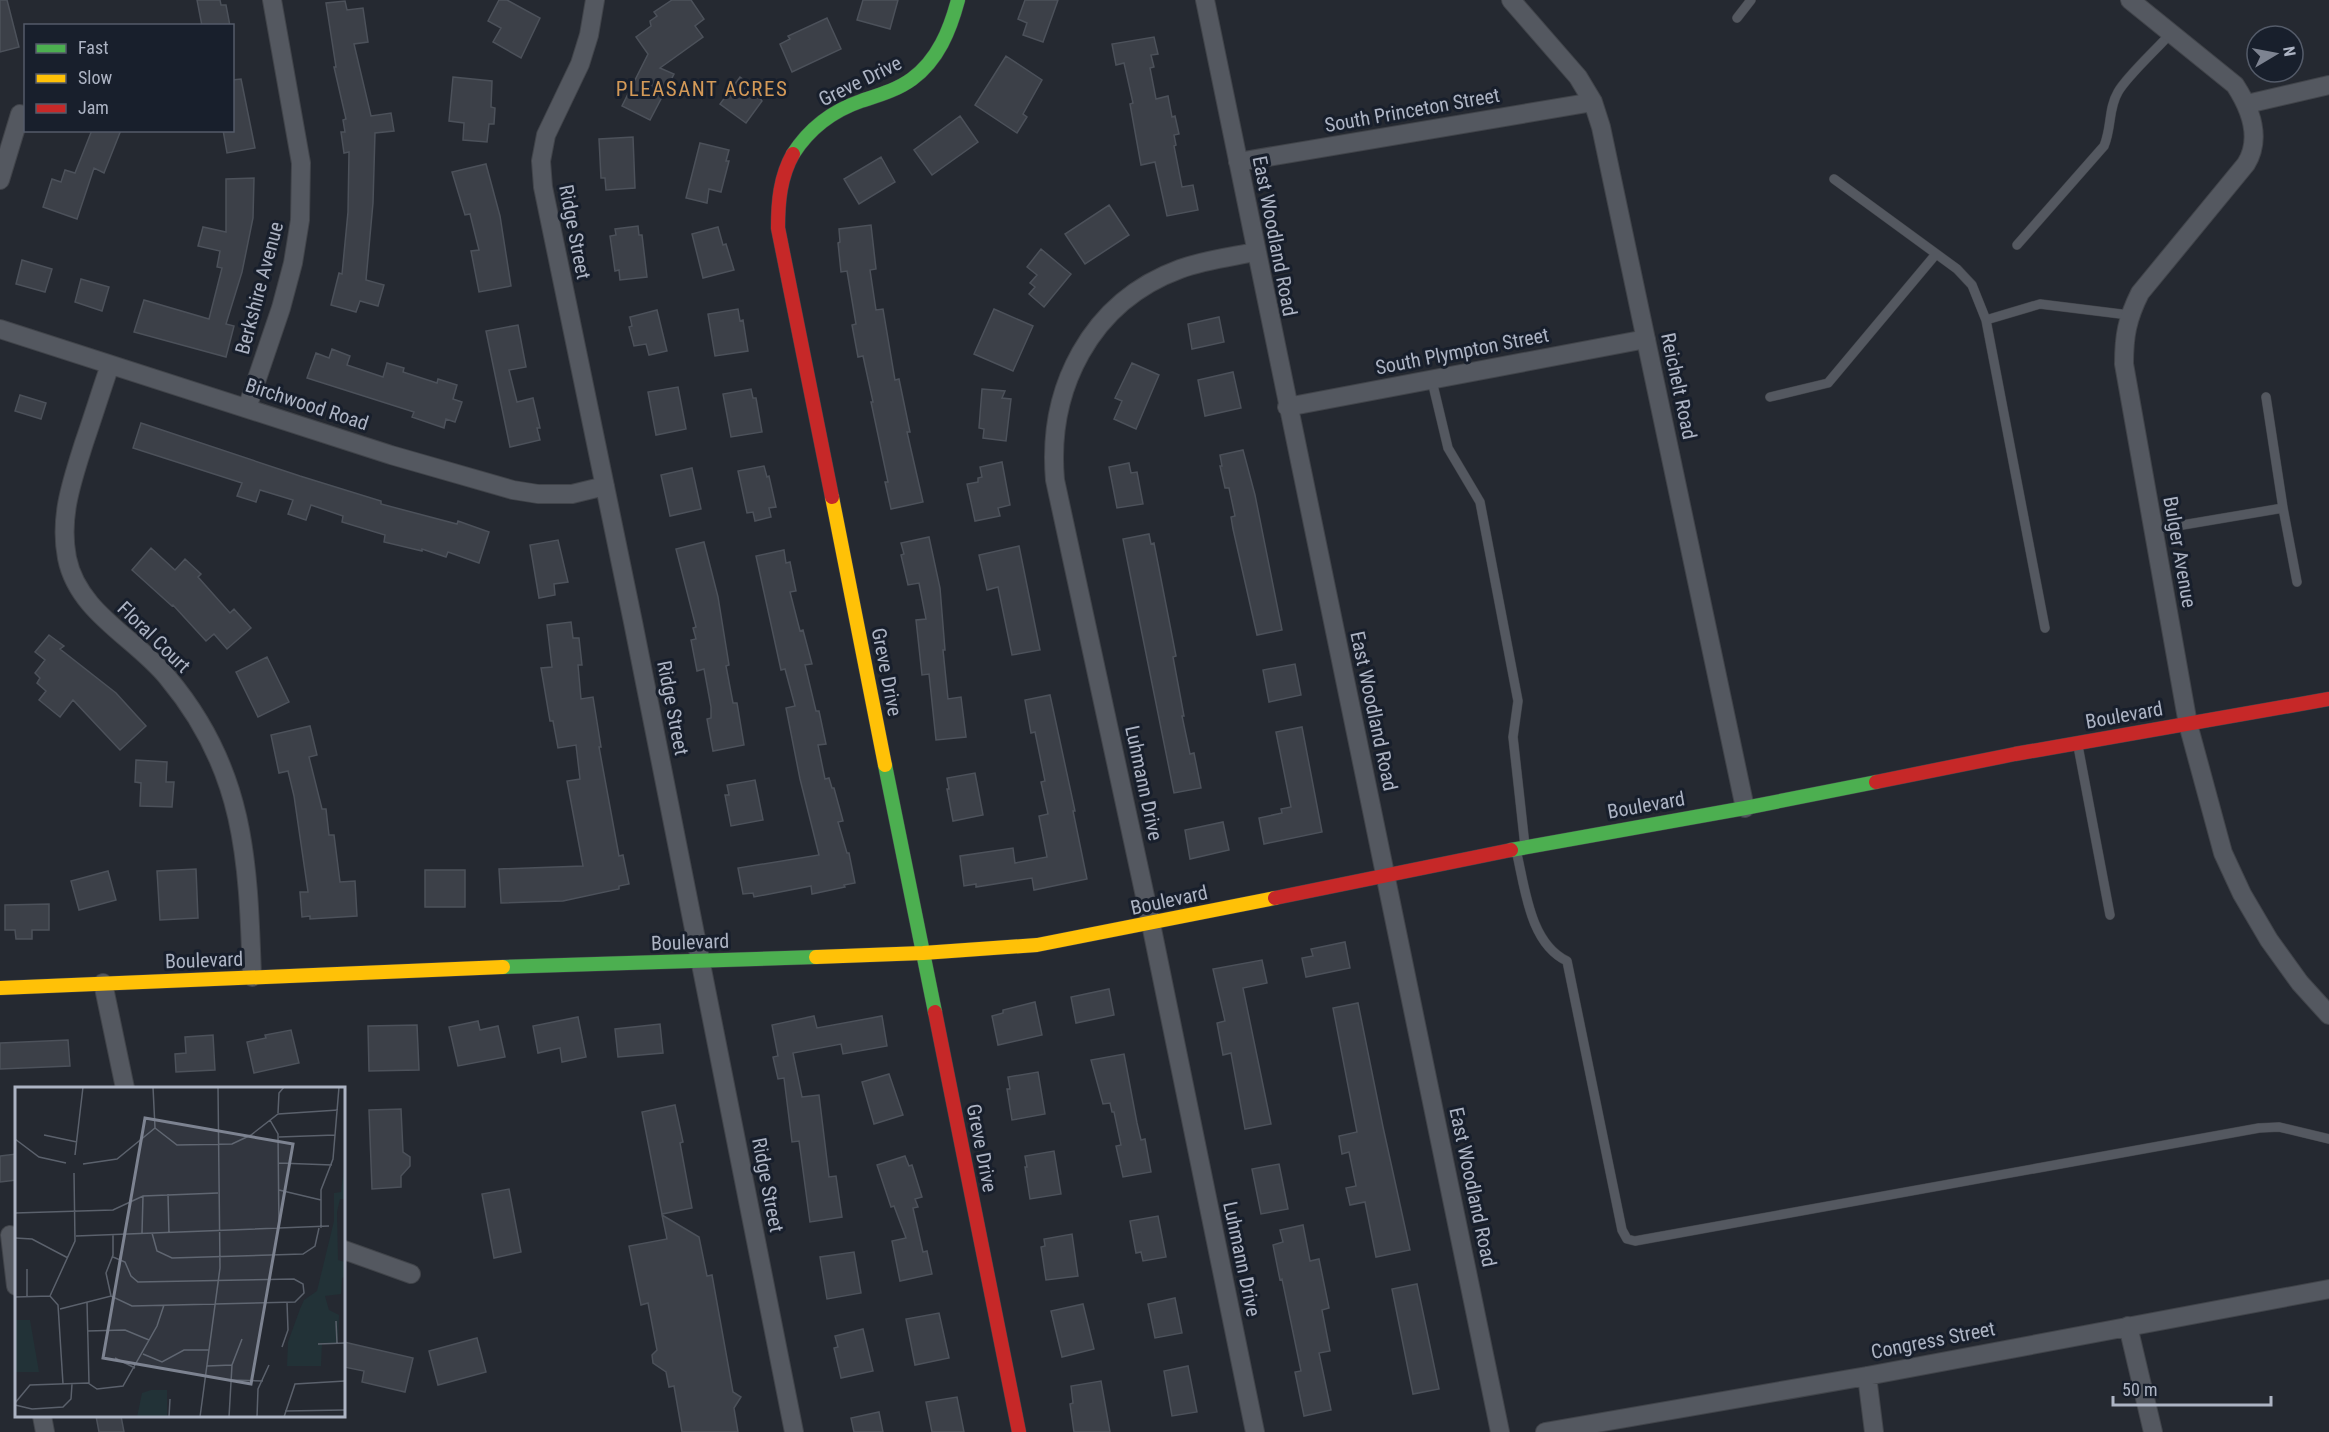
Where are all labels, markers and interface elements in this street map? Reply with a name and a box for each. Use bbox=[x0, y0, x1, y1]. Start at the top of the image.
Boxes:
legend bbox=[24, 24, 234, 132]
north arrow bbox=[2245, 24, 2305, 84]
text: Fast bbox=[78, 37, 109, 58]
text: N bbox=[2279, 45, 2299, 58]
street label: Greve Drive bbox=[815, 51, 905, 111]
text: Slow bbox=[78, 67, 113, 88]
district label: PLEASANT ACRES bbox=[616, 77, 788, 101]
street label: South Princeton Street bbox=[1323, 83, 1501, 137]
text: Jam bbox=[78, 97, 109, 118]
street label: East Woodland Road bbox=[1248, 154, 1302, 318]
street label: Ridge Street bbox=[554, 183, 596, 281]
street label: Berkshire Avenue bbox=[230, 219, 288, 357]
street label: South Plympton Street bbox=[1373, 322, 1551, 380]
street label: Reichelt Road bbox=[1656, 331, 1702, 441]
street label: Birchwood Road bbox=[242, 373, 372, 435]
street label: Bulger Avenue bbox=[2158, 494, 2202, 610]
street label: Floral Court bbox=[112, 596, 196, 678]
street label: Greve Drive bbox=[867, 626, 907, 718]
street label: East Woodland Road bbox=[1345, 629, 1403, 793]
street label: Ridge Street bbox=[652, 659, 694, 757]
street label: Boulevard bbox=[2083, 696, 2165, 734]
street label: Luhmann Drive bbox=[1120, 723, 1168, 843]
street label: Boulevard bbox=[1605, 786, 1687, 824]
street label: Boulevard bbox=[1128, 880, 1210, 920]
street label: Boulevard bbox=[650, 929, 730, 955]
street label: Boulevard bbox=[164, 947, 244, 973]
inset map bbox=[15, 1087, 345, 1417]
street label: Greve Drive bbox=[962, 1102, 1002, 1194]
street label: East Woodland Road bbox=[1444, 1105, 1502, 1269]
street label: Ridge Street bbox=[747, 1136, 789, 1234]
street label: Luhmann Drive bbox=[1218, 1199, 1266, 1319]
street label: Congress Street bbox=[1869, 1316, 1997, 1364]
scale bar bbox=[2113, 1369, 2270, 1407]
text: 50 m bbox=[2122, 1379, 2157, 1400]

